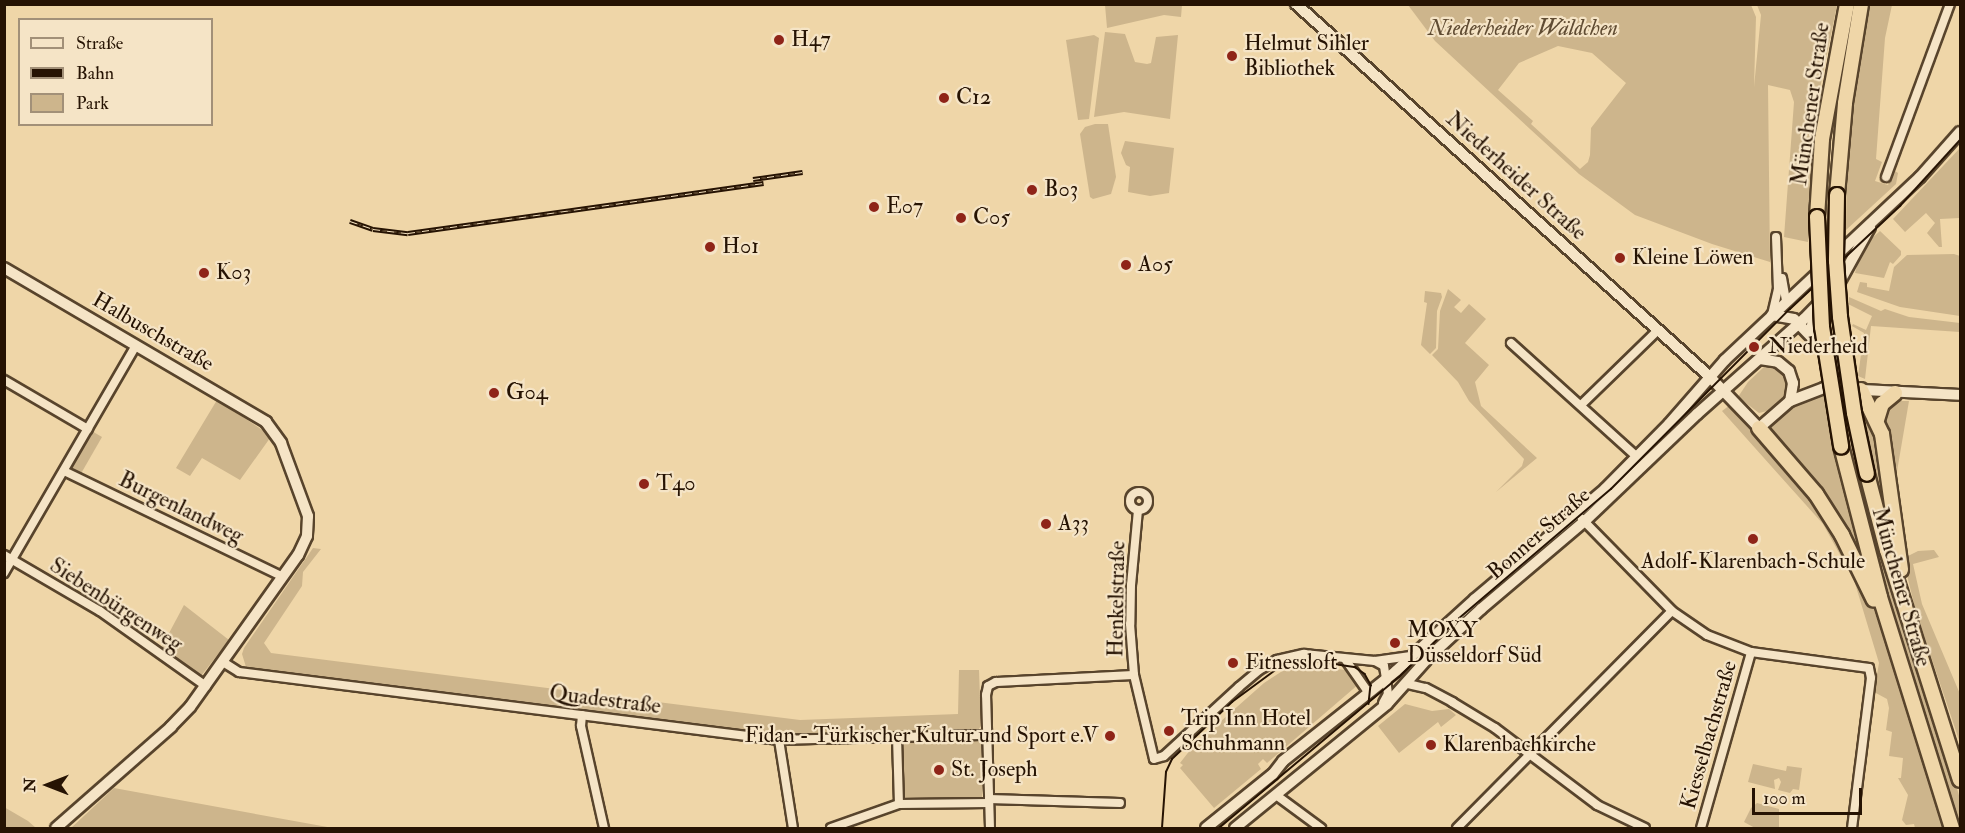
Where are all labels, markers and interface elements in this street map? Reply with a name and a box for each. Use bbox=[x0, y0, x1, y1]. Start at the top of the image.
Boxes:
park label: Niederheider Wäldchen bbox=[1428, 16, 1618, 42]
legend bbox=[18, 18, 213, 126]
street label: Münchener Straße bbox=[1786, 21, 1836, 187]
place label: H47 bbox=[791, 27, 830, 53]
place label: Helmut Sihler Bibliothek bbox=[1244, 30, 1369, 82]
text: Straße bbox=[76, 32, 123, 55]
marker: H47 bbox=[772, 33, 786, 47]
marker: Helmut Sihler Bibliothek bbox=[1225, 49, 1239, 63]
text: Bahn bbox=[76, 62, 114, 85]
place label: C12 bbox=[956, 85, 991, 111]
marker: C12 bbox=[937, 91, 951, 105]
text: Park bbox=[76, 92, 109, 115]
street label: Niederheider Straße bbox=[1440, 106, 1592, 246]
place label: B03 bbox=[1044, 177, 1078, 203]
marker: B03 bbox=[1025, 183, 1039, 197]
place label: E07 bbox=[886, 194, 923, 220]
marker: E07 bbox=[867, 200, 881, 214]
place label: C05 bbox=[973, 205, 1010, 231]
marker: C05 bbox=[954, 211, 968, 225]
place label: H01 bbox=[722, 234, 759, 260]
marker: H01 bbox=[703, 240, 717, 254]
place label: Kleine Löwen bbox=[1632, 245, 1754, 271]
marker: Kleine Löwen bbox=[1613, 251, 1627, 265]
place label: A05 bbox=[1138, 252, 1173, 278]
marker: A05 bbox=[1119, 258, 1133, 272]
place label: K03 bbox=[216, 260, 251, 286]
marker: K03 bbox=[197, 266, 211, 280]
street label: Halbuschstraße bbox=[88, 287, 218, 377]
place label: Niederheid bbox=[1768, 334, 1868, 360]
marker: Niederheid bbox=[1745, 338, 1763, 356]
place label: G04 bbox=[506, 380, 548, 406]
marker: G04 bbox=[487, 386, 501, 400]
street label: Burgenlandweg bbox=[114, 466, 248, 550]
place label: T40 bbox=[656, 471, 695, 497]
marker: T40 bbox=[637, 477, 651, 491]
street label: Bonner Straße bbox=[1482, 482, 1596, 586]
street label: Münchener Straße bbox=[1866, 504, 1936, 670]
place label: A33 bbox=[1058, 511, 1089, 537]
marker: A33 bbox=[1039, 517, 1053, 531]
marker: Adolf-Klarenbach-Schule bbox=[1746, 532, 1760, 546]
street label: Henkelstraße bbox=[1103, 541, 1131, 657]
place label: Adolf-Klarenbach-Schule bbox=[1641, 549, 1865, 575]
street label: Siebenbürgenweg bbox=[45, 552, 187, 658]
place label: MOXY Düsseldorf Süd bbox=[1407, 617, 1542, 668]
marker: MOXY Düsseldorf Süd bbox=[1388, 636, 1402, 650]
place label: Fitnessloft bbox=[1245, 650, 1337, 676]
marker: Fitnessloft bbox=[1226, 656, 1240, 670]
street label: Kiesselbachstraße bbox=[1675, 658, 1743, 812]
street label: Quadestraße bbox=[548, 680, 662, 720]
place label: Trip Inn Hotel Schuhmann bbox=[1181, 705, 1311, 756]
place label: Fidan - Türkischer Kultur und Sport e.V bbox=[744, 723, 1098, 749]
marker: Trip Inn Hotel Schuhmann bbox=[1162, 724, 1176, 738]
marker: Fidan - Türkischer Kultur und Sport e.V bbox=[1103, 729, 1117, 743]
place label: Klarenbachkirche bbox=[1443, 732, 1596, 758]
marker: Klarenbachkirche bbox=[1424, 738, 1438, 752]
north arrow bbox=[18, 755, 78, 815]
place label: St. Joseph bbox=[951, 757, 1038, 783]
marker: St. Joseph bbox=[932, 763, 946, 777]
scale bar bbox=[1755, 776, 1864, 814]
text: N bbox=[20, 778, 40, 792]
text: 100 m bbox=[1763, 787, 1806, 810]

